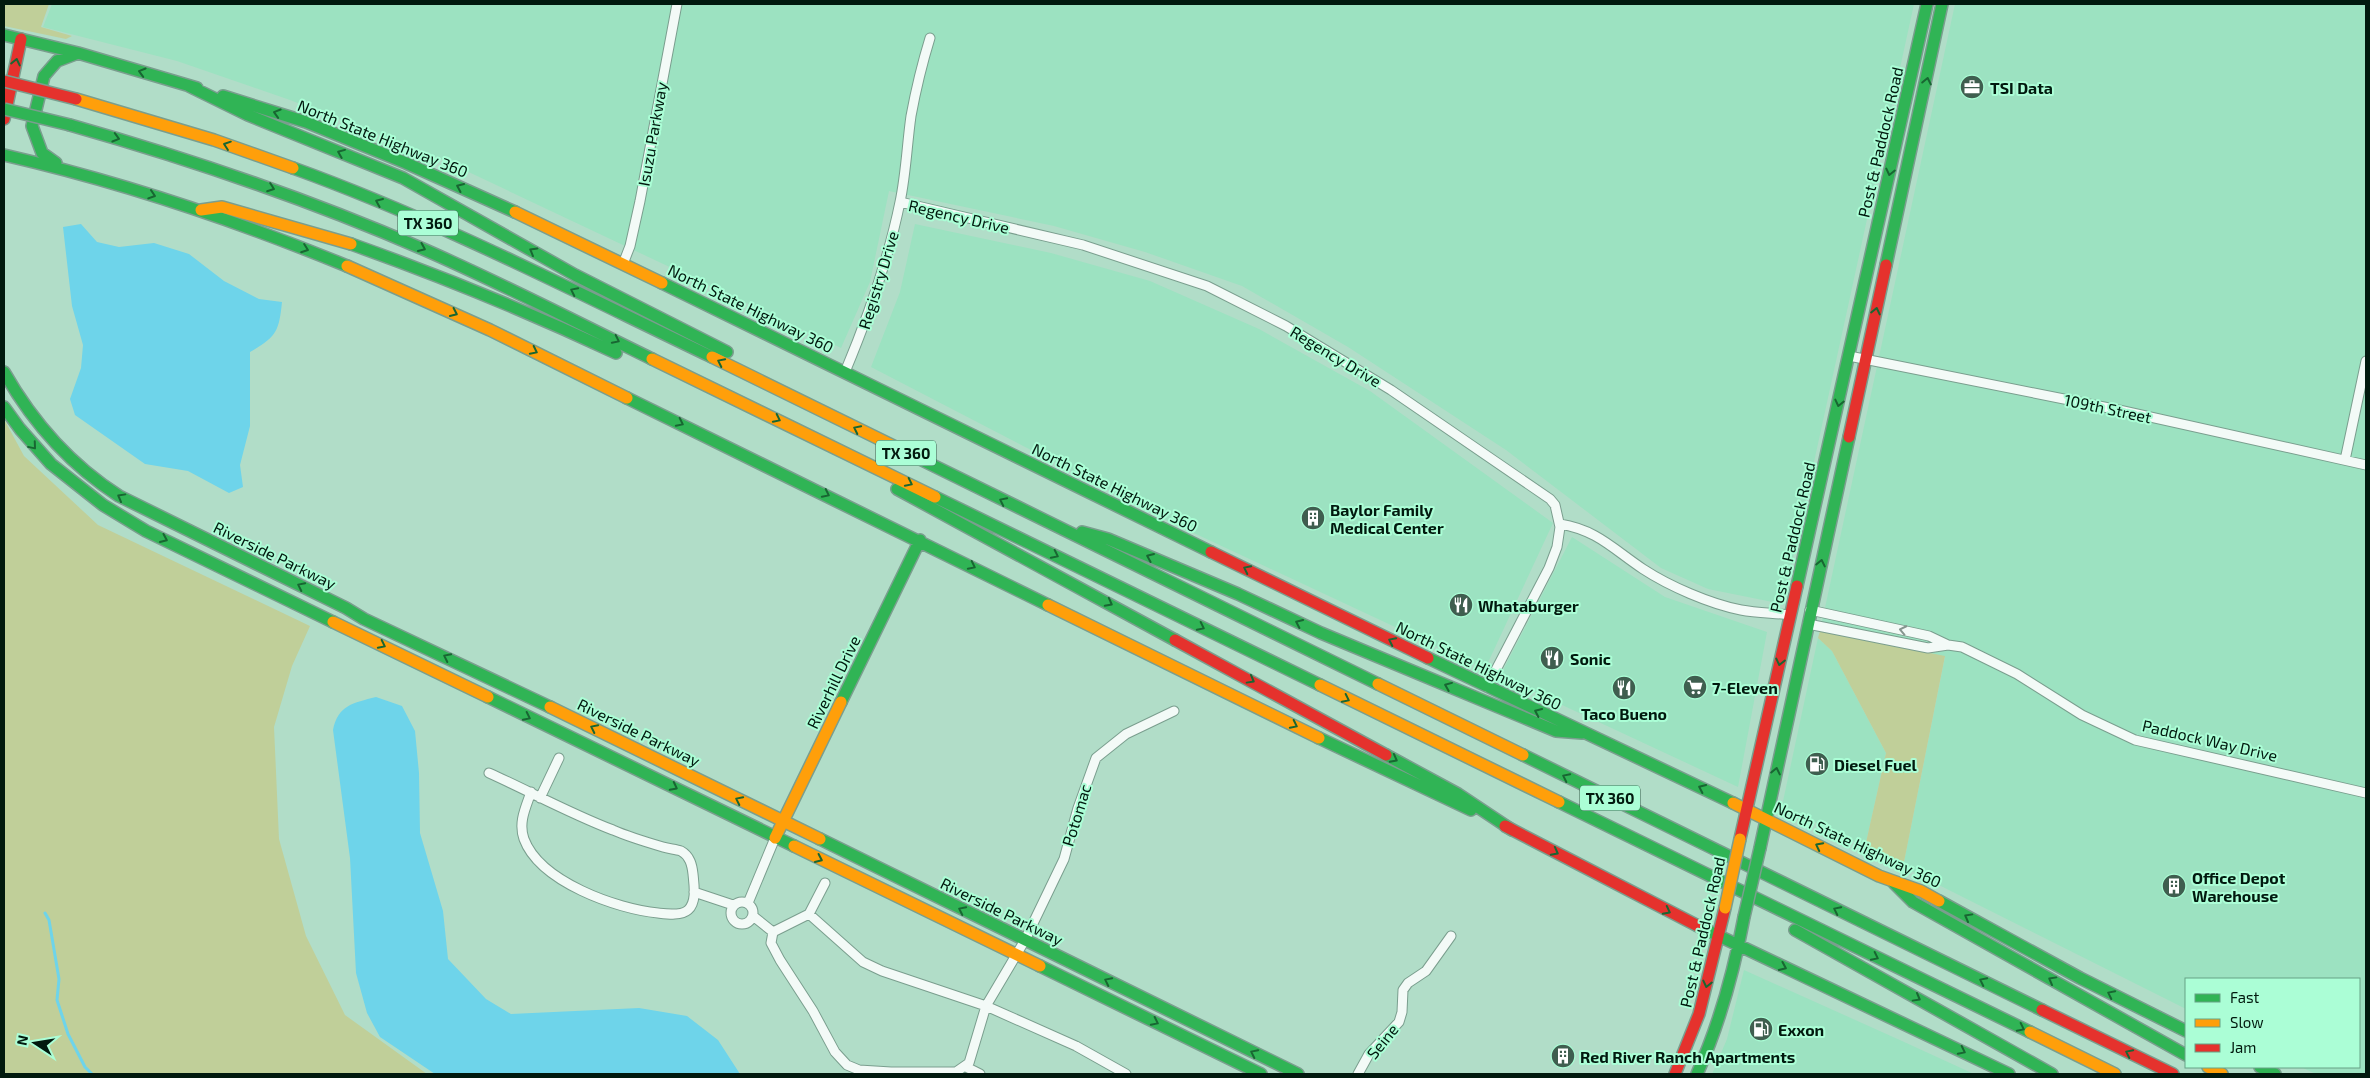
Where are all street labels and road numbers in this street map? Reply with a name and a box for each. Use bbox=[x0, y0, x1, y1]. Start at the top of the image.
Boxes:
street label: Post & Paddock Road bbox=[1853, 65, 1907, 219]
street label: Isuzu Parkway bbox=[633, 80, 671, 188]
street label: North State Highway 360 bbox=[295, 95, 471, 181]
street label: Regency Drive bbox=[907, 195, 1011, 237]
road number: TX 360 bbox=[398, 210, 458, 236]
street label: Registry Drive bbox=[854, 229, 902, 331]
street label: North State Highway 360 bbox=[665, 260, 837, 356]
street label: Regency Drive bbox=[1287, 321, 1385, 391]
street label: 109th Street bbox=[2063, 389, 2153, 427]
street label: North State Highway 360 bbox=[1029, 439, 1201, 535]
road number: TX 360 bbox=[876, 440, 936, 466]
street label: Post & Paddock Road bbox=[1765, 460, 1819, 614]
street label: Riverside Parkway bbox=[211, 517, 340, 593]
street label: North State Highway 360 bbox=[1393, 617, 1565, 713]
street label: Riverhill Drive bbox=[802, 632, 864, 732]
street label: Riverside Parkway bbox=[575, 694, 704, 770]
street label: Paddock Way Drive bbox=[2141, 715, 2279, 765]
street label: Potomac bbox=[1058, 781, 1095, 848]
road number: TX 360 bbox=[1580, 786, 1640, 810]
street label: North State Highway 360 bbox=[1772, 797, 1944, 891]
street label: Post & Paddock Road bbox=[1675, 855, 1729, 1009]
street label: Riverside Parkway bbox=[938, 873, 1067, 949]
street label: Seine bbox=[1362, 1020, 1402, 1062]

